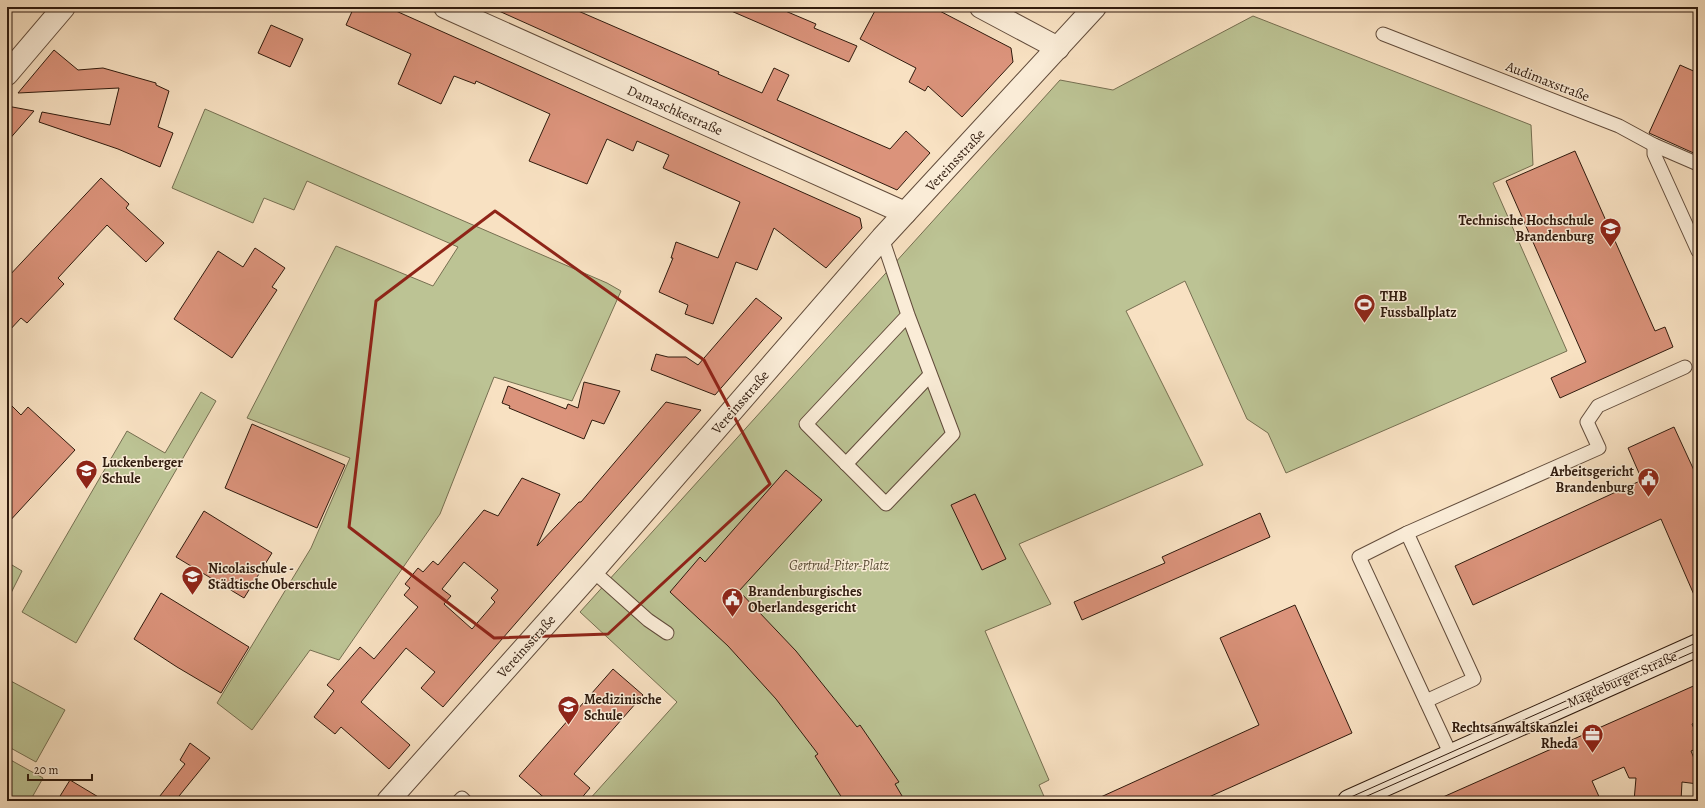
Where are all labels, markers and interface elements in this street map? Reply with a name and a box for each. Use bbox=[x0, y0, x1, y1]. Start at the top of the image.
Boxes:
street label: Audimaxstraße bbox=[1502, 56, 1592, 106]
street label: Damaschkestraße bbox=[624, 81, 726, 140]
street label: Vereinsstraße bbox=[921, 125, 989, 196]
place label: Technische Hochschule Brandenburg bbox=[1458, 211, 1595, 246]
school or university icon: Technische Hochschule Brandenburg bbox=[1597, 215, 1623, 248]
place label: THB Fussballplatz bbox=[1380, 287, 1457, 322]
sports icon: THB Fussballplatz bbox=[1352, 291, 1378, 324]
street label: Vereinsstraße bbox=[707, 366, 773, 439]
place label: Luckenberger Schule bbox=[102, 453, 183, 488]
school or university icon: Luckenberger Schule bbox=[73, 457, 99, 490]
place label: Arbeitsgericht Brandenburg bbox=[1549, 462, 1635, 497]
public building icon: Arbeitsgericht Brandenburg bbox=[1636, 466, 1662, 499]
park label: Gertrud-Piter-Platz bbox=[789, 556, 889, 575]
place label: Nicolaischule - Städtische Oberschule bbox=[208, 559, 338, 594]
school or university icon: Nicolaischule - Städtische Oberschule bbox=[180, 563, 206, 596]
place label: Brandenburgisches Oberlandesgericht bbox=[748, 582, 862, 617]
public building icon: Brandenburgisches Oberlandesgericht bbox=[719, 586, 745, 619]
street label: Vereinsstraße bbox=[492, 611, 560, 683]
street label: Magdeburger Straße bbox=[1564, 647, 1680, 712]
place label: Medizinische Schule bbox=[584, 690, 662, 725]
school or university icon: Medizinische Schule bbox=[556, 694, 582, 727]
place label: Rechtsanwaltskanzlei Rheda bbox=[1451, 718, 1578, 753]
office icon: Rechtsanwaltskanzlei Rheda bbox=[1580, 722, 1606, 755]
scale bar bbox=[28, 756, 92, 782]
text: 20 m bbox=[34, 762, 58, 778]

